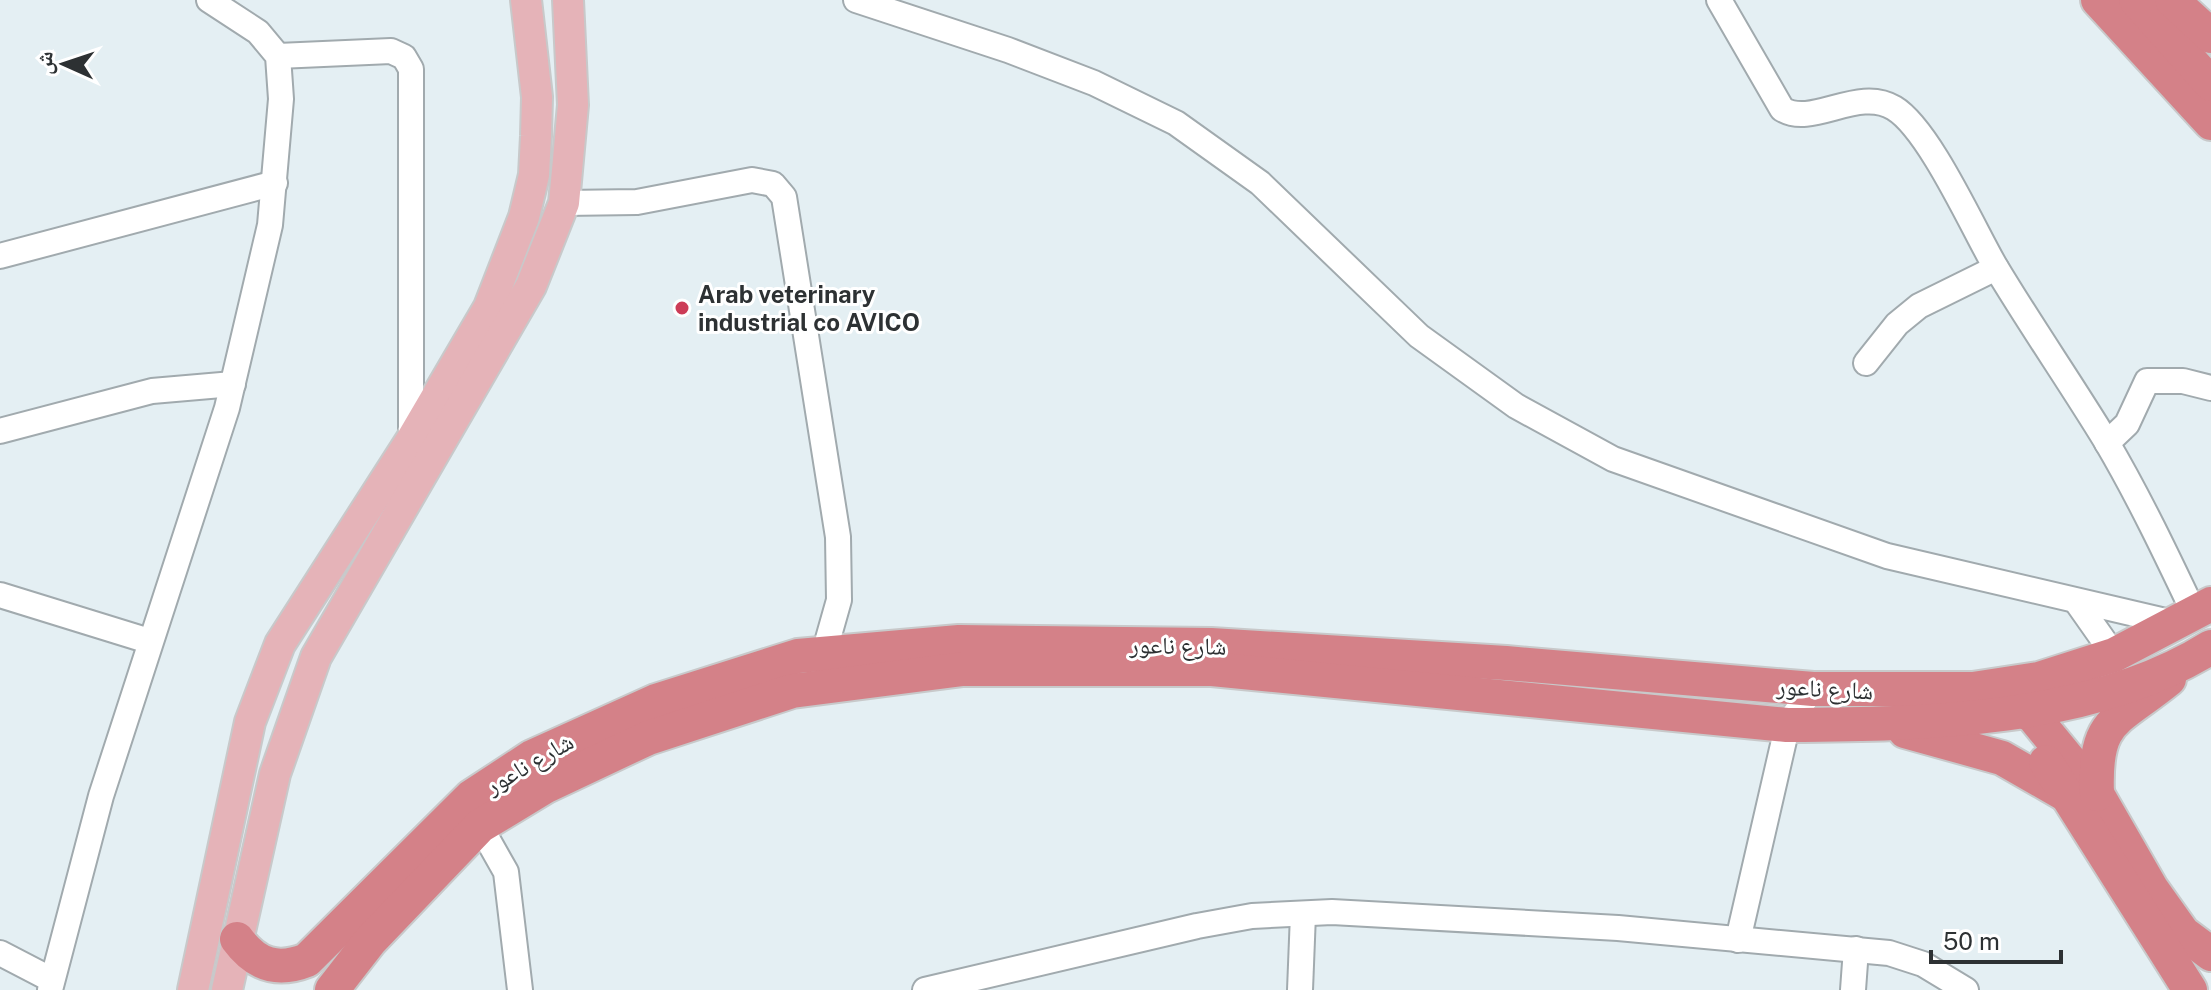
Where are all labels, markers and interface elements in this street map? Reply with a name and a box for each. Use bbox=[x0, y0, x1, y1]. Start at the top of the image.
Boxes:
north arrow bbox=[24, 24, 104, 104]
text: ش bbox=[30, 51, 59, 75]
place label: Arab veterinary industrial co AVICO bbox=[698, 280, 920, 336]
marker: Arab veterinary industrial co AVICO bbox=[673, 299, 691, 317]
street label: شارع ناعور bbox=[1128, 630, 1227, 662]
street label: شارع ناعور bbox=[1775, 671, 1874, 707]
street label: شارع ناعور bbox=[479, 727, 579, 802]
scale bar bbox=[1931, 914, 2061, 964]
text: 50 m bbox=[1943, 927, 2000, 955]

